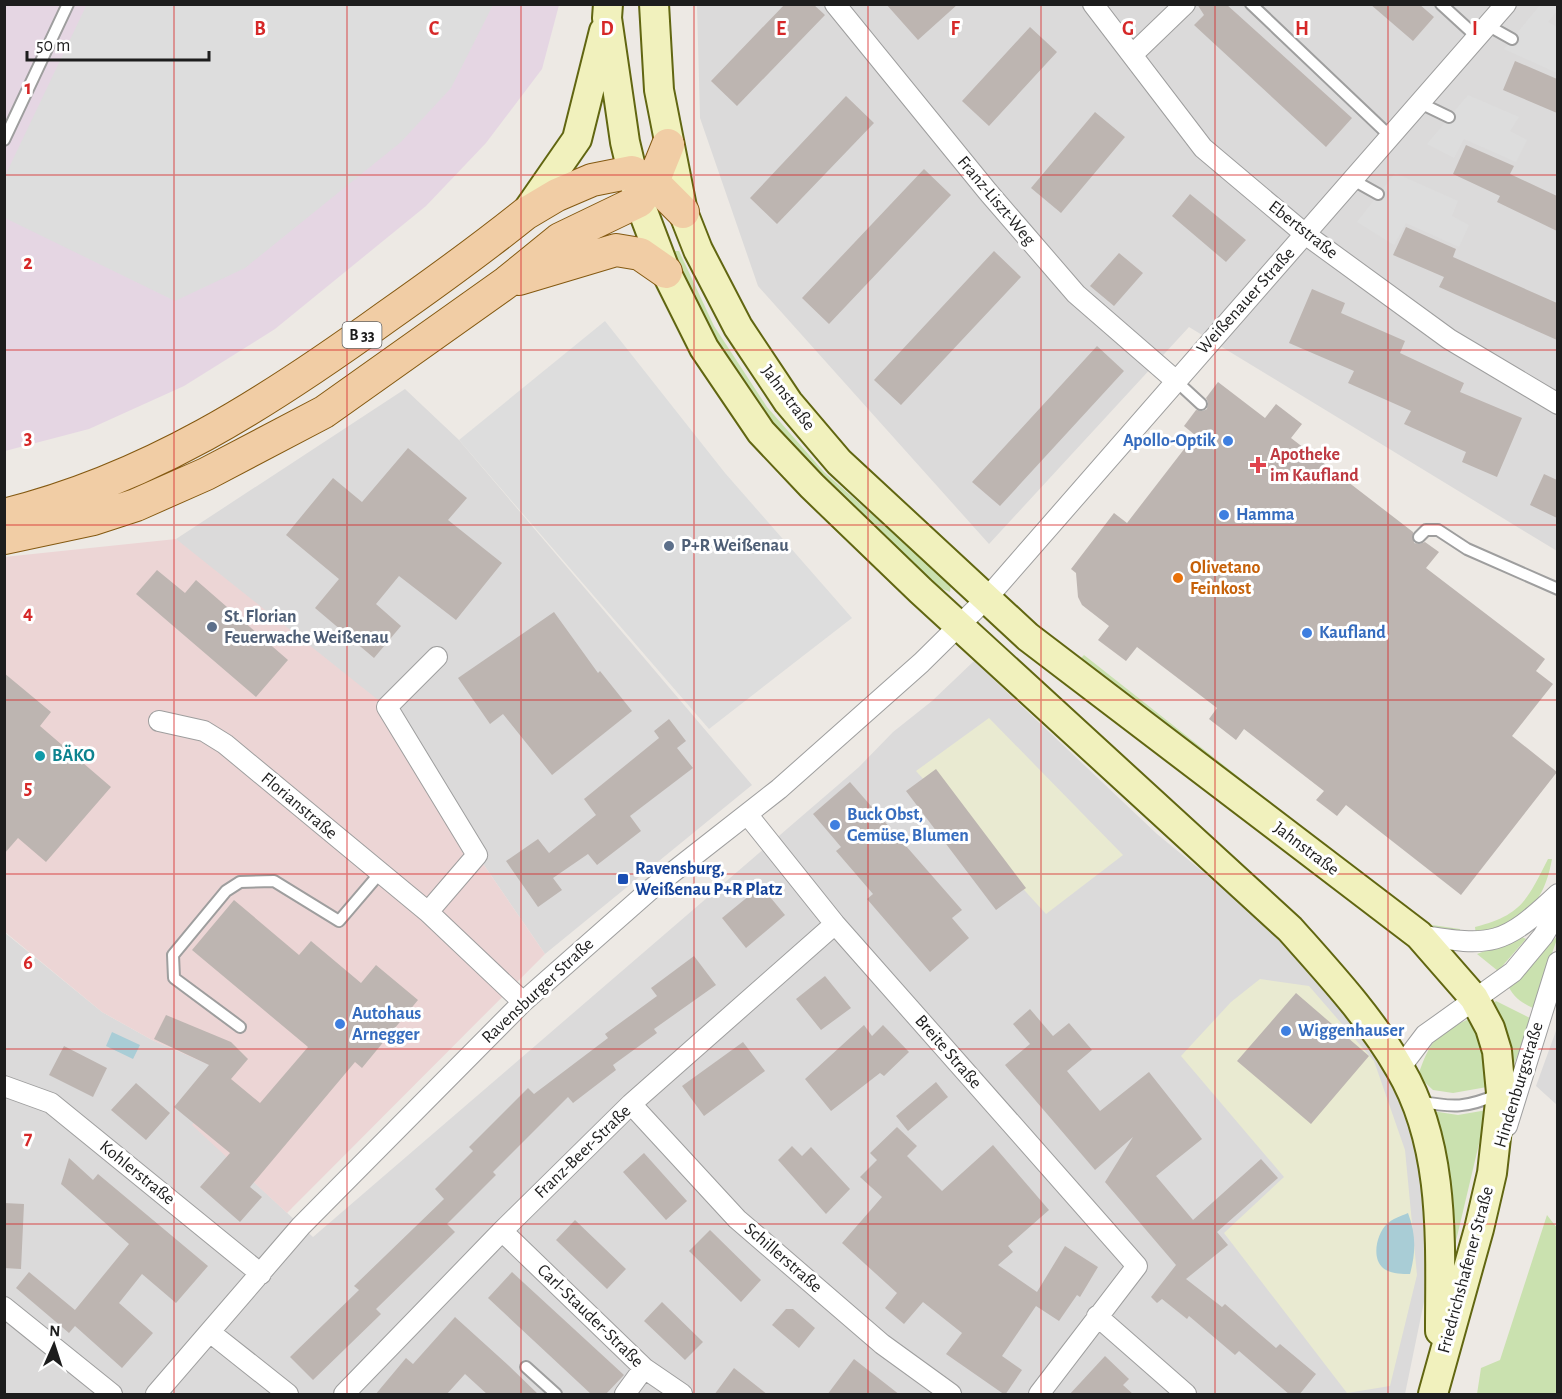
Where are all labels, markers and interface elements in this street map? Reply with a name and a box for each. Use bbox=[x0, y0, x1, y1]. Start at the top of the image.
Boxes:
text: B bbox=[254, 19, 266, 39]
text: C bbox=[429, 19, 440, 39]
text: D bbox=[600, 19, 614, 39]
text: E bbox=[776, 19, 786, 39]
text: F bbox=[950, 19, 960, 39]
text: G bbox=[1122, 19, 1134, 39]
text: H bbox=[1295, 19, 1309, 39]
text: I bbox=[1472, 19, 1478, 39]
scale bar bbox=[27, 24, 208, 62]
text: 50 m bbox=[36, 37, 70, 55]
text: 1 bbox=[24, 78, 32, 98]
street label: Franz-Liszt-Weg bbox=[954, 153, 1038, 249]
street label: Ebertstraße bbox=[1265, 198, 1341, 262]
street label: Weißenauer Straße bbox=[1194, 244, 1298, 358]
text: 2 bbox=[23, 253, 33, 273]
road number: B 33 bbox=[342, 322, 382, 348]
street label: Jahnstraße bbox=[758, 362, 818, 434]
text: 3 bbox=[24, 428, 32, 448]
place label: Apollo-Optik bbox=[1123, 432, 1216, 450]
marker: Apollo-Optik bbox=[1221, 434, 1235, 448]
place label: Apotheke im Kaufland bbox=[1270, 446, 1359, 485]
marker: Apotheke im Kaufland bbox=[1251, 458, 1265, 472]
place label: Hamma bbox=[1236, 506, 1295, 524]
marker: Hamma bbox=[1217, 508, 1231, 522]
place label: P+R Weißenau bbox=[681, 537, 789, 555]
marker: P+R Weißenau bbox=[662, 539, 676, 553]
place label: Olivetano Feinkost bbox=[1190, 559, 1260, 598]
marker: Olivetano Feinkost bbox=[1171, 571, 1185, 585]
text: 4 bbox=[23, 603, 33, 623]
place label: St. Florian Feuerwache Weißenau bbox=[224, 608, 389, 647]
marker: St. Florian Feuerwache Weißenau bbox=[205, 620, 219, 634]
place label: Kaufland bbox=[1319, 624, 1386, 642]
marker: Kaufland bbox=[1300, 626, 1314, 640]
place label: BÄKO bbox=[52, 744, 95, 765]
marker: BÄKO bbox=[33, 749, 47, 763]
street label: Florianstraße bbox=[258, 769, 340, 843]
text: 5 bbox=[24, 778, 32, 798]
place label: Buck Obst, Gemüse, Blumen bbox=[847, 806, 969, 845]
marker: Buck Obst, Gemüse, Blumen bbox=[828, 818, 842, 832]
street label: Jahnstraße bbox=[1270, 819, 1342, 879]
place label: Ravensburg, Weißenau P+R Platz bbox=[635, 860, 783, 899]
marker: Ravensburg, Weißenau P+R Platz bbox=[616, 872, 630, 886]
street label: Ravensburger Straße bbox=[479, 935, 597, 1047]
text: 6 bbox=[23, 953, 33, 973]
place label: Autohaus Arnegger bbox=[352, 1005, 421, 1044]
street label: Breite Straße bbox=[911, 1012, 985, 1092]
marker: Autohaus Arnegger bbox=[333, 1017, 347, 1031]
street label: Hindenburgstraße bbox=[1491, 1020, 1547, 1150]
place label: Wiggenhauser bbox=[1298, 1022, 1405, 1040]
marker: Wiggenhauser bbox=[1279, 1024, 1293, 1038]
street label: Franz-Beer-Straße bbox=[531, 1102, 635, 1202]
text: 7 bbox=[24, 1128, 33, 1148]
street label: Kohlerstraße bbox=[96, 1137, 178, 1209]
street label: Friedrichshafener Straße bbox=[1435, 1185, 1497, 1355]
street label: Schillerstraße bbox=[741, 1220, 825, 1296]
street label: Carl-Stauder-Straße bbox=[533, 1261, 647, 1371]
north arrow bbox=[24, 1315, 84, 1375]
text: N bbox=[49, 1323, 61, 1339]

